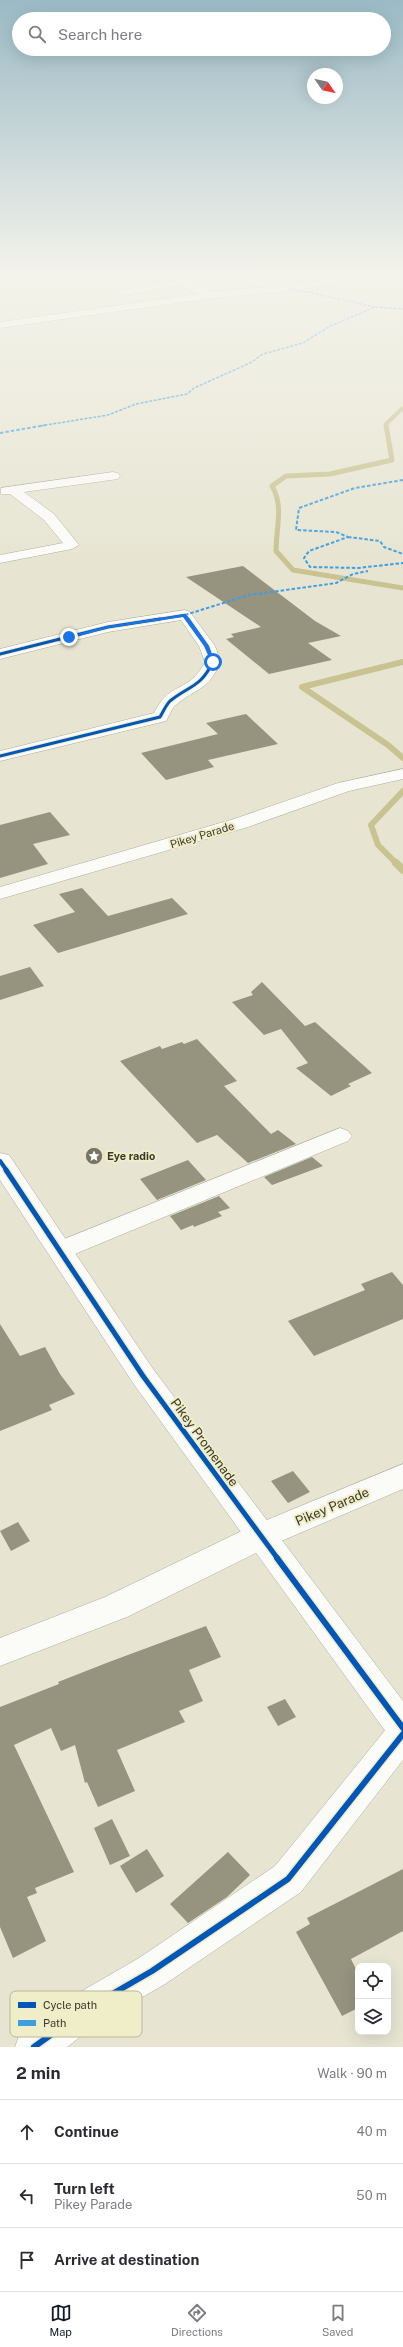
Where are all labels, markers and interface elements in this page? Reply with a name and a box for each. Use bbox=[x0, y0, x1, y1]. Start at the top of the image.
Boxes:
search box bbox=[12, 12, 391, 56]
icon: search bbox=[26, 23, 48, 45]
text: Search here bbox=[58, 26, 142, 43]
north arrow bbox=[307, 68, 343, 104]
route end bbox=[60, 628, 78, 646]
route start bbox=[204, 653, 222, 671]
street label: Pikey Parade bbox=[169, 820, 235, 850]
place icon: Eye radio bbox=[84, 1146, 104, 1166]
place label: Eye radio bbox=[107, 1150, 155, 1162]
street label: Pikey Promenade bbox=[168, 1395, 241, 1489]
street label: Pikey Parade bbox=[293, 1484, 371, 1529]
map controls bbox=[355, 1963, 391, 2035]
button: locate bbox=[355, 1963, 391, 1999]
legend bbox=[10, 1991, 142, 2037]
text: Cycle path bbox=[43, 1999, 97, 2011]
button: layers bbox=[355, 1999, 391, 2035]
text: Path bbox=[43, 2017, 66, 2029]
text: 2 min bbox=[16, 2063, 61, 2083]
text: Walk · 90 m bbox=[317, 2066, 387, 2081]
icon: ahead bbox=[16, 2121, 38, 2143]
text: Continue bbox=[54, 2123, 119, 2140]
text: 40 m bbox=[356, 2124, 387, 2139]
text: Turn left bbox=[54, 2180, 115, 2197]
icon: left bbox=[16, 2185, 38, 2207]
text: 50 m bbox=[356, 2188, 387, 2203]
text: Pikey Parade bbox=[54, 2197, 132, 2212]
icon: arrive bbox=[16, 2249, 38, 2271]
text: Arrive at destination bbox=[54, 2251, 199, 2268]
tab: Map bbox=[50, 2302, 72, 2338]
tab: Directions bbox=[171, 2302, 223, 2338]
tab: Saved bbox=[322, 2302, 353, 2338]

